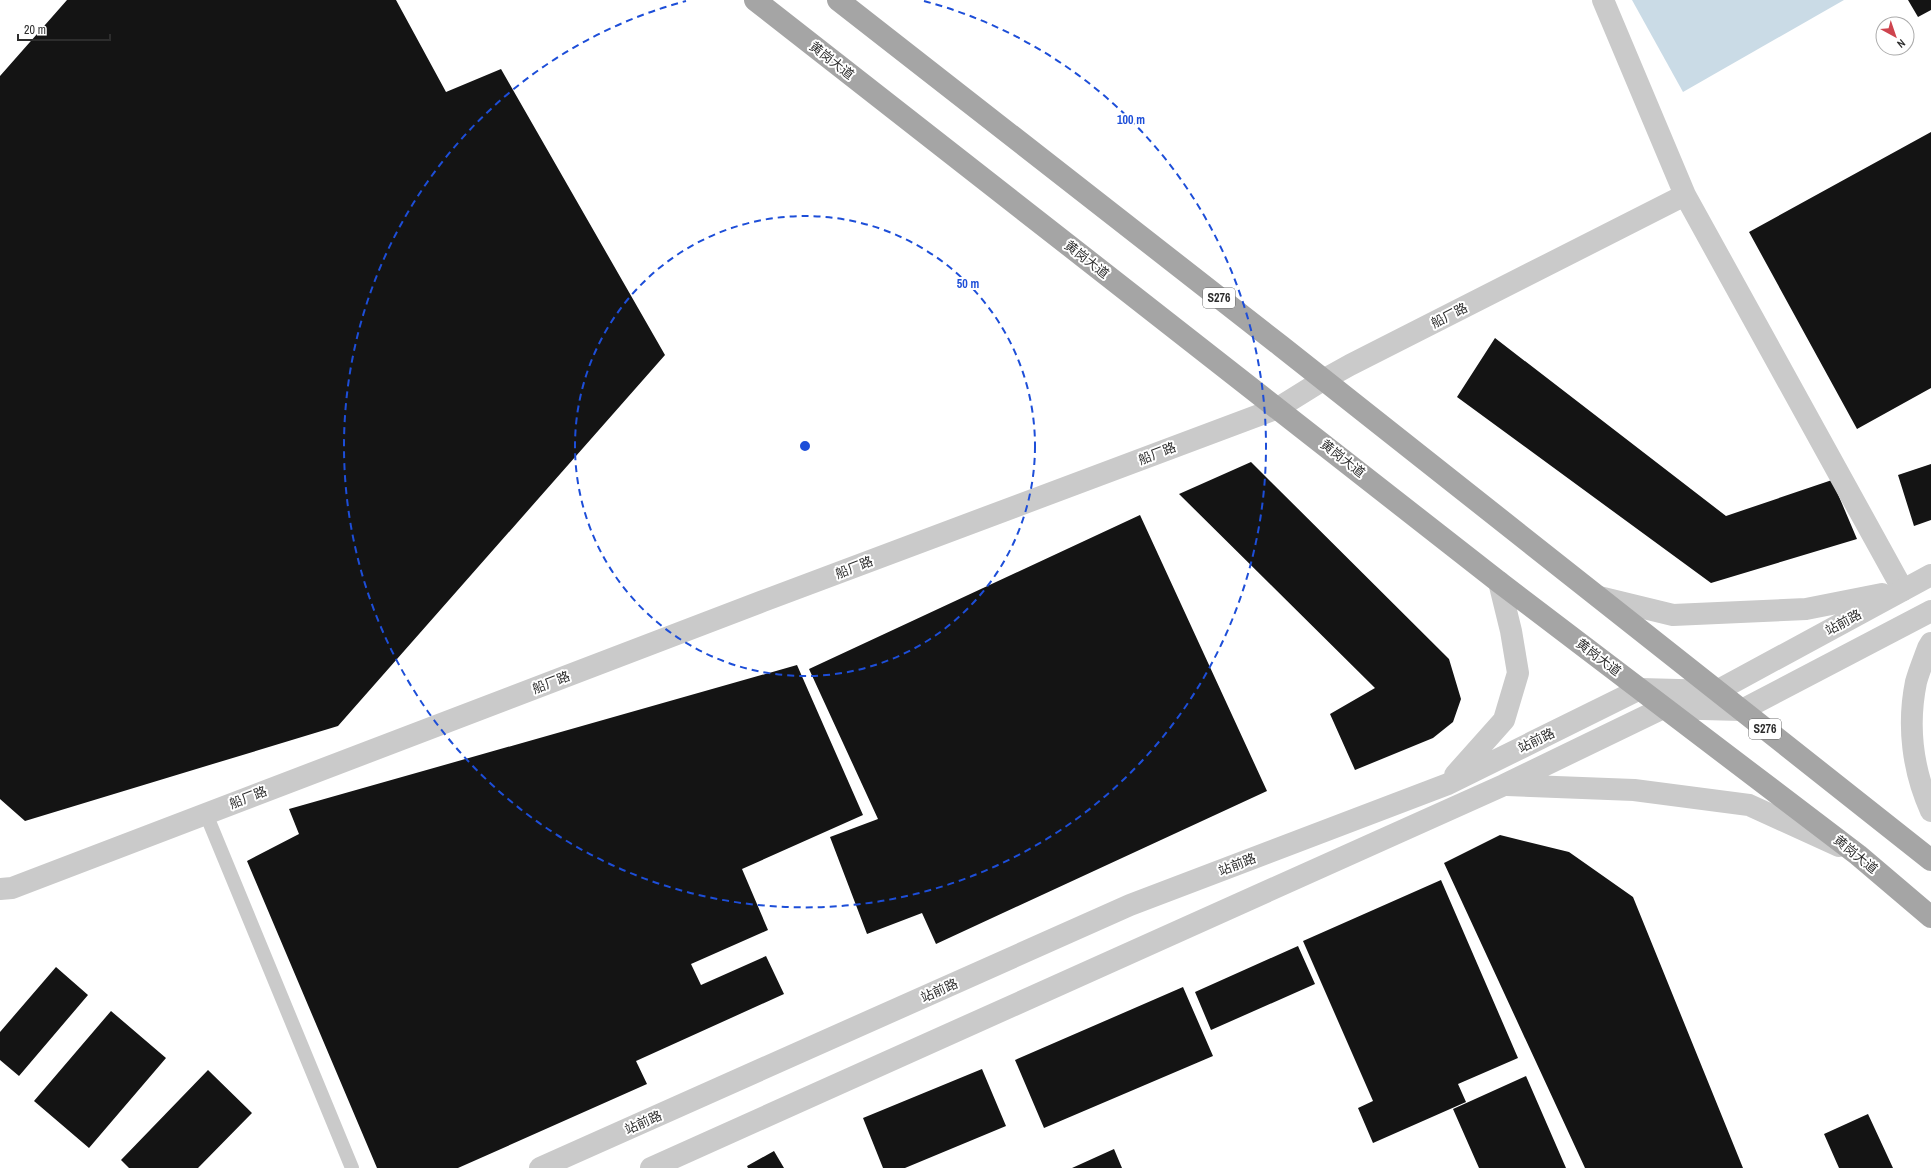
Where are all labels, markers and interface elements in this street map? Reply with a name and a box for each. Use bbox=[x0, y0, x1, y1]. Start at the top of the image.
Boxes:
scale bar bbox=[18, 16, 110, 42]
north arrow bbox=[1875, 16, 1915, 56]
text: 20 m bbox=[24, 22, 46, 38]
text: N bbox=[1894, 36, 1908, 51]
street label: 黄岗大道 bbox=[806, 38, 857, 83]
text: 100 m bbox=[1117, 112, 1145, 128]
street label: 黄岗大道 bbox=[1061, 237, 1112, 282]
text: 50 m bbox=[957, 276, 979, 292]
road number: S276 bbox=[1203, 288, 1235, 308]
street label: 船厂路 bbox=[1428, 299, 1470, 332]
street label: 黄岗大道 bbox=[1317, 436, 1368, 481]
centre of rings bbox=[798, 439, 812, 453]
street label: 船厂路 bbox=[1136, 439, 1178, 468]
street label: 船厂路 bbox=[833, 553, 875, 582]
street label: 站前路 bbox=[1822, 606, 1864, 639]
street label: 黄岗大道 bbox=[1573, 635, 1625, 680]
street label: 船厂路 bbox=[530, 668, 572, 697]
road number: S276 bbox=[1749, 719, 1781, 739]
street label: 站前路 bbox=[1515, 724, 1557, 757]
street label: 船厂路 bbox=[227, 783, 269, 812]
street label: 黄岗大道 bbox=[1830, 831, 1881, 877]
street label: 站前路 bbox=[1216, 850, 1258, 879]
street label: 站前路 bbox=[918, 975, 960, 1006]
street label: 站前路 bbox=[622, 1107, 664, 1138]

